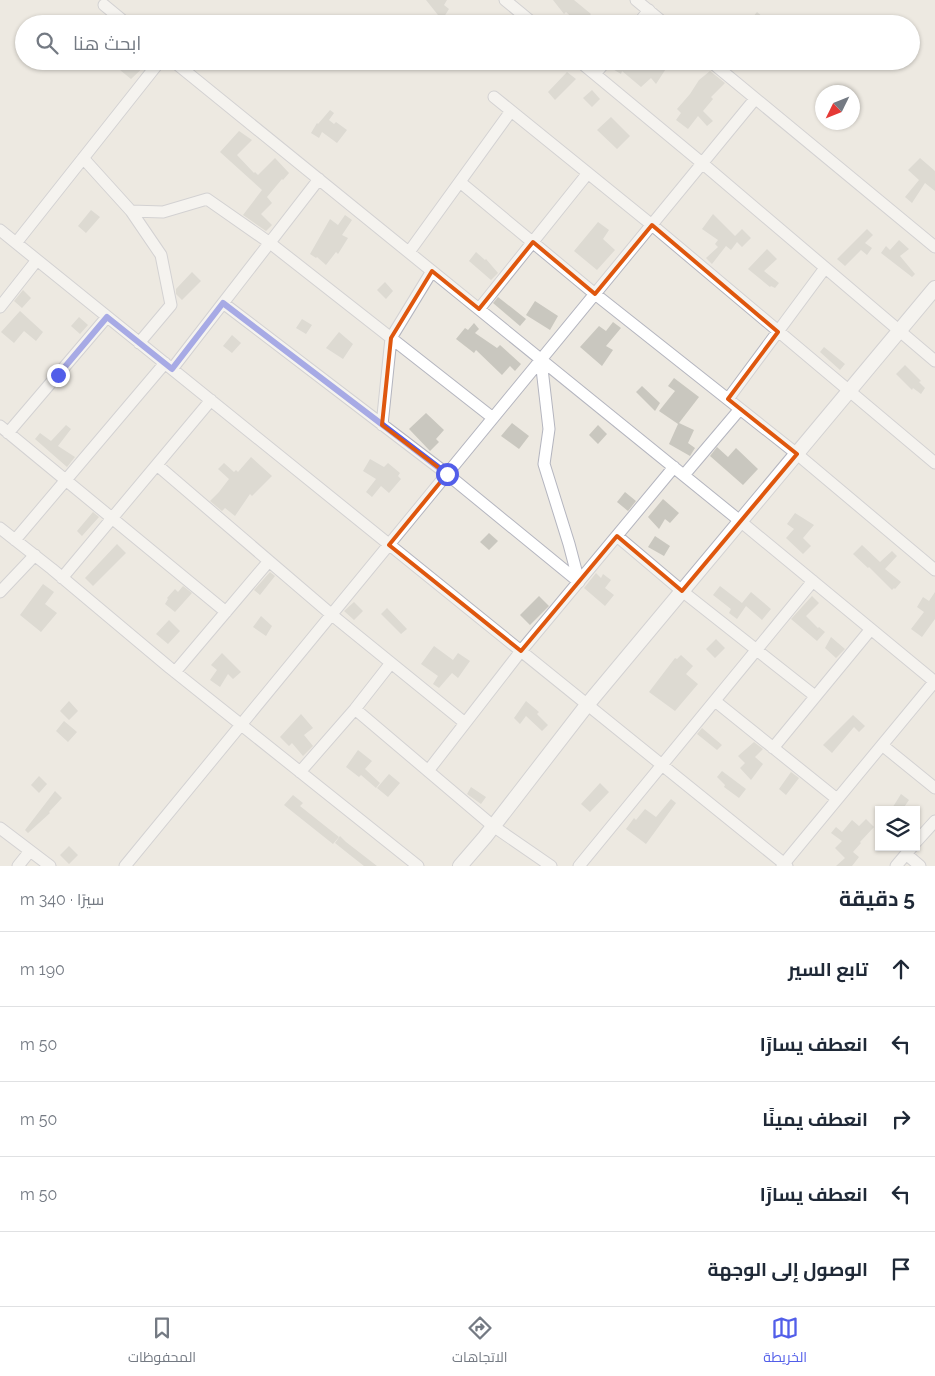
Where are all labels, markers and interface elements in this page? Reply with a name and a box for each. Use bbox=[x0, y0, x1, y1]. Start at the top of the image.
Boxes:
search box bbox=[15, 15, 920, 70]
icon: search bbox=[33, 29, 61, 57]
text: ابحث هنا bbox=[73, 32, 141, 54]
north arrow bbox=[815, 85, 860, 130]
route end bbox=[47, 364, 70, 387]
route start bbox=[436, 463, 459, 486]
map controls bbox=[875, 806, 920, 851]
button: layers bbox=[875, 806, 920, 851]
text: 5 دقيقة bbox=[839, 886, 915, 911]
text: سيرًا · 340 m bbox=[20, 890, 104, 909]
icon: ahead bbox=[887, 955, 915, 983]
text: تابع السير bbox=[788, 958, 868, 980]
text: 190 m bbox=[20, 960, 65, 979]
icon: left bbox=[887, 1030, 915, 1058]
text: انعطف يسارًا bbox=[760, 1033, 868, 1055]
text: 50 m bbox=[20, 1035, 57, 1054]
icon: right bbox=[887, 1105, 915, 1133]
text: انعطف يمينًا bbox=[762, 1108, 868, 1130]
text: 50 m bbox=[20, 1110, 57, 1129]
icon: left bbox=[887, 1180, 915, 1208]
text: انعطف يسارًا bbox=[760, 1183, 868, 1205]
text: 50 m bbox=[20, 1185, 57, 1204]
icon: arrive bbox=[887, 1255, 915, 1283]
text: الوصول إلى الوجهة bbox=[708, 1258, 868, 1280]
tab: المحفوظات bbox=[128, 1314, 196, 1370]
tab: الاتجاهات bbox=[452, 1314, 507, 1370]
tab: الخريطة bbox=[763, 1314, 807, 1370]

